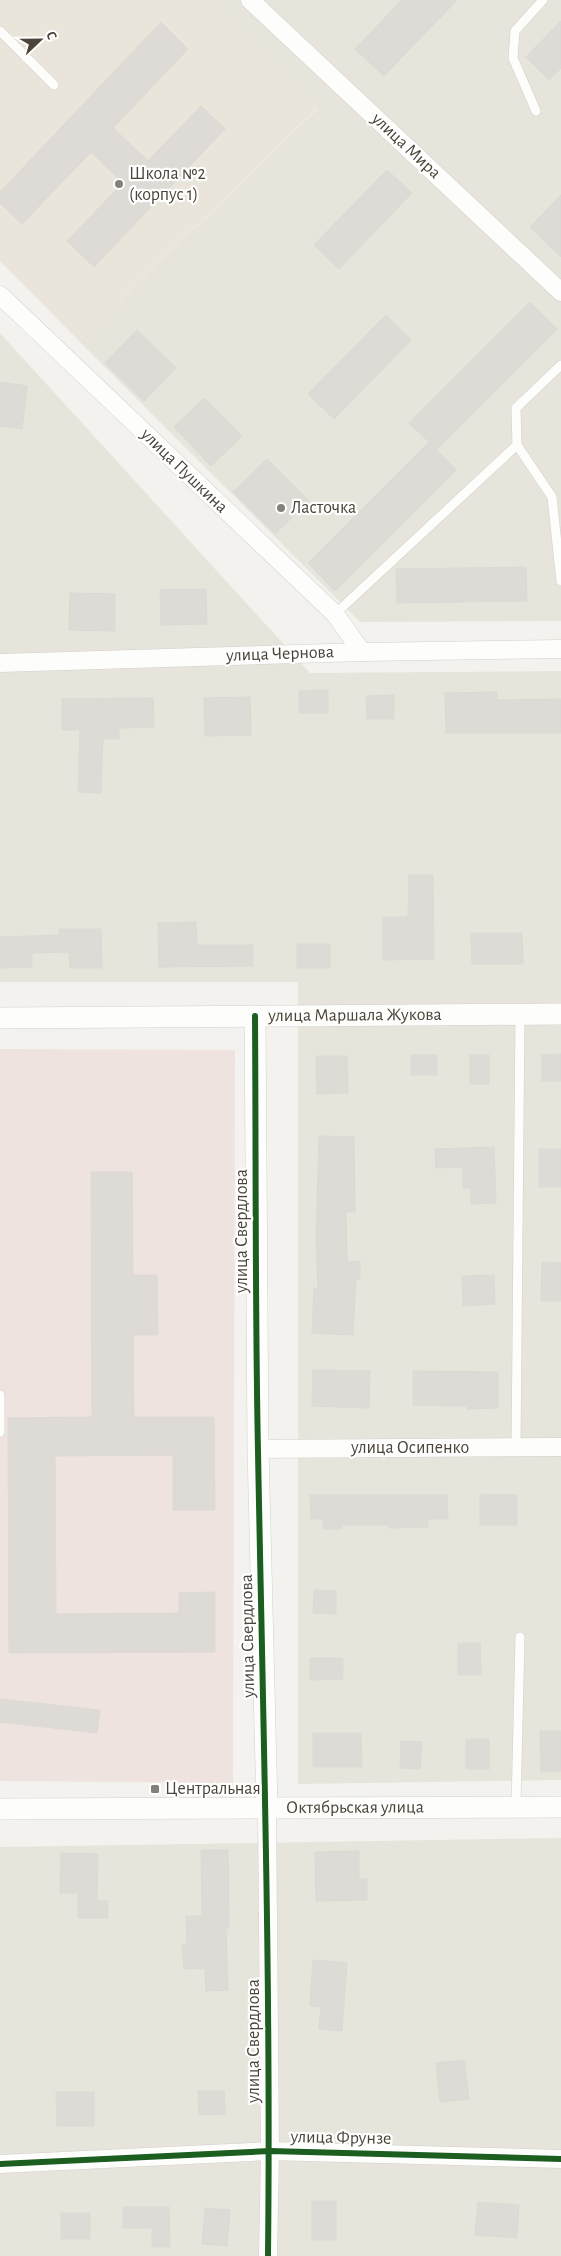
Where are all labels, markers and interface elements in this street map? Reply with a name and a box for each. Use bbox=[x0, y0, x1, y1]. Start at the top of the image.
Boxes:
north arrow bbox=[15, 15, 65, 65]
text: С bbox=[43, 29, 59, 42]
street label: улица Мира bbox=[367, 109, 444, 182]
place label: Школа №2 (корпус 1) bbox=[129, 165, 206, 204]
marker: Школа №2 (корпус 1) bbox=[113, 178, 125, 190]
street label: улица Пушкина bbox=[136, 425, 231, 517]
place label: Ласточка bbox=[291, 499, 356, 517]
marker: Ласточка bbox=[275, 502, 287, 514]
street label: улица Чернова bbox=[225, 643, 334, 665]
street label: улица Маршала Жукова bbox=[267, 1006, 442, 1025]
street label: улица Свердлова bbox=[233, 1169, 251, 1294]
street label: улица Осипенко bbox=[350, 1439, 469, 1457]
street label: улица Свердлова bbox=[238, 1574, 258, 1699]
place label: Центральная bbox=[165, 1780, 261, 1798]
marker: Центральная bbox=[149, 1783, 161, 1795]
street label: Октябрьская улица bbox=[286, 1798, 424, 1817]
street label: улица Свердлова bbox=[245, 1979, 263, 2104]
street label: улица Фрунзе bbox=[289, 2128, 392, 2148]

